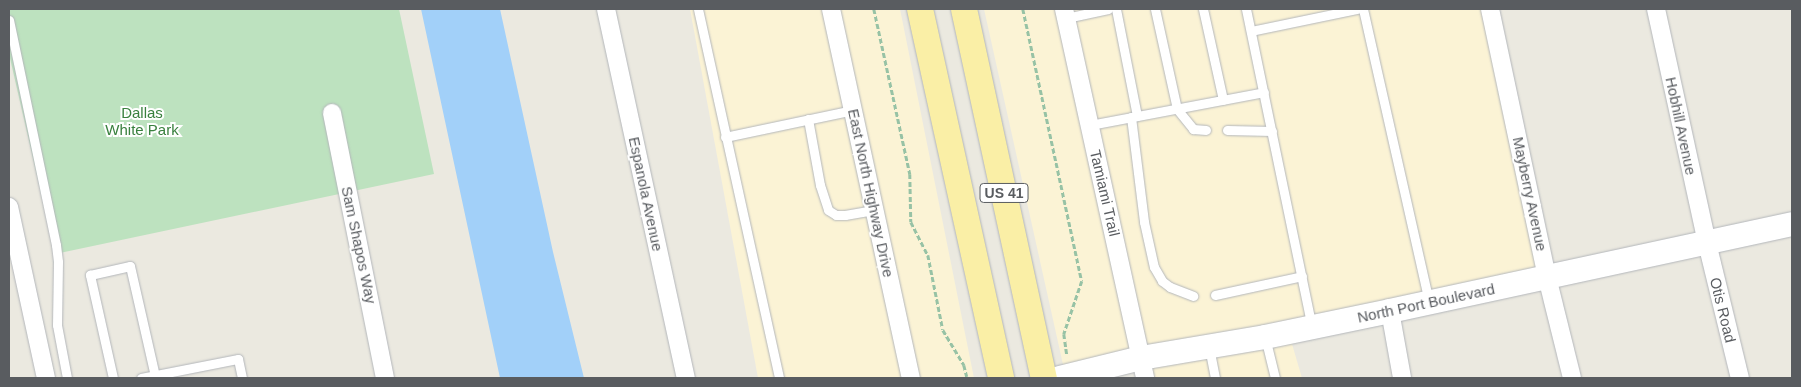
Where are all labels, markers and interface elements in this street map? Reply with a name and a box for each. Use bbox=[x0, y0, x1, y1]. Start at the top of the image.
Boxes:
street label: Hobhill Avenue bbox=[1662, 75, 1700, 177]
park label: Dallas White Park bbox=[105, 103, 179, 138]
street label: East North Highway Drive bbox=[844, 107, 898, 279]
street label: Espanola Avenue bbox=[625, 135, 667, 253]
street label: Mayberry Avenue bbox=[1509, 135, 1551, 253]
street label: Tamiami Trail bbox=[1086, 148, 1124, 238]
road number: US 41 bbox=[979, 182, 1029, 204]
street label: Sam Shapos Way bbox=[338, 185, 380, 305]
street label: Otis Road bbox=[1706, 275, 1740, 345]
street label: North Port Boulevard bbox=[1356, 280, 1496, 326]

